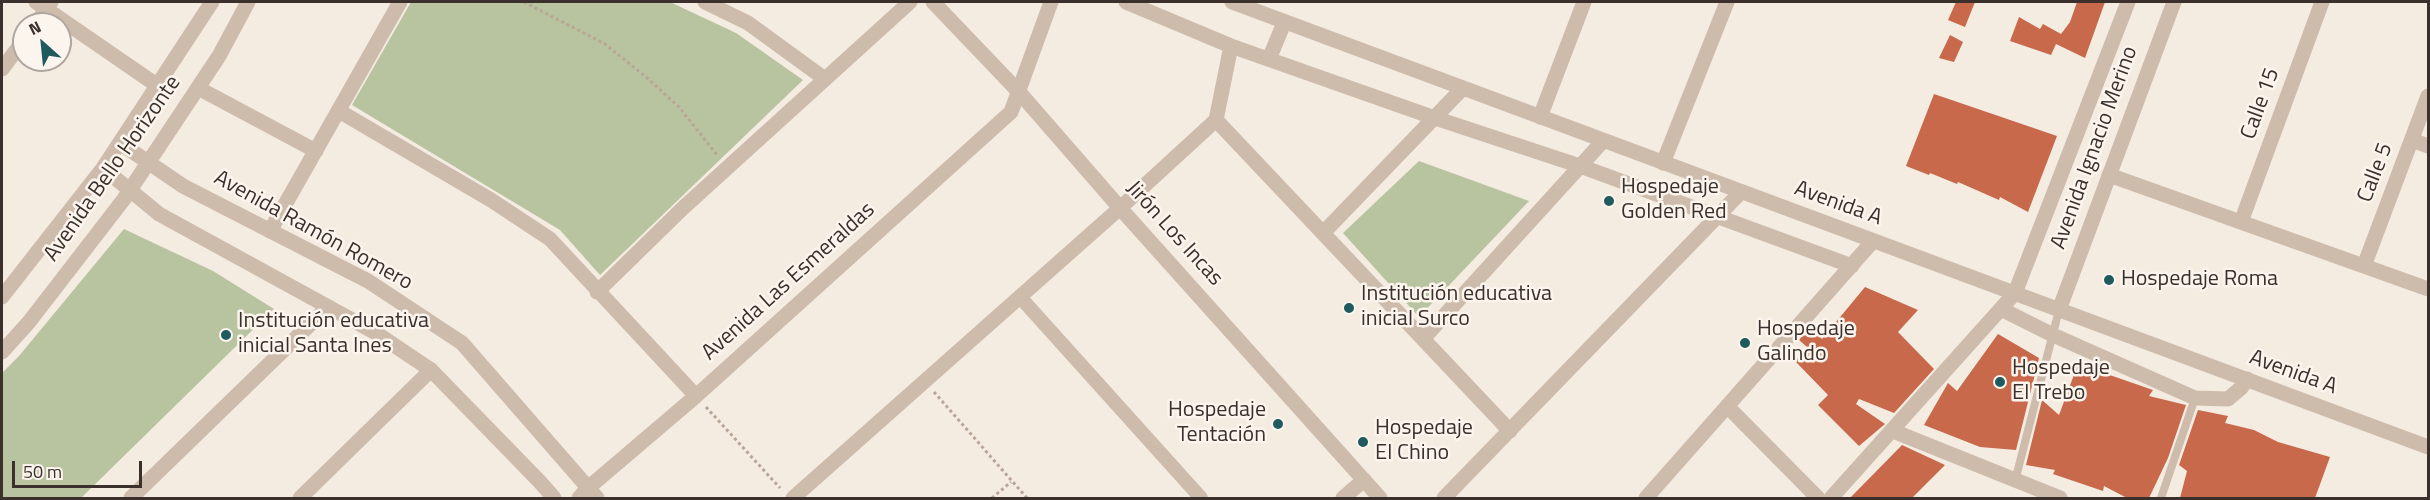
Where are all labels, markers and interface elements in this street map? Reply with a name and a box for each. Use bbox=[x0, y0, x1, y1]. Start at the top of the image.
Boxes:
north arrow bbox=[12, 12, 72, 72]
text: N bbox=[24, 15, 45, 41]
street label: Avenida Ignacio Merino bbox=[2046, 43, 2144, 253]
street label: Calle 15 bbox=[2236, 65, 2286, 143]
street label: Avenida Bello Horizonte bbox=[39, 71, 187, 267]
street label: Calle 5 bbox=[2353, 140, 2399, 206]
street label: Avenida Ramón Romero bbox=[209, 165, 417, 297]
place label: Hospedaje Golden Red bbox=[1621, 175, 1727, 226]
street label: Jirón Los Incas bbox=[1120, 176, 1228, 292]
street label: Avenida A bbox=[1791, 176, 1885, 232]
marker: Hospedaje Golden Red bbox=[1602, 194, 1616, 208]
street label: Avenida Las Esmeraldas bbox=[697, 197, 881, 367]
place label: Hospedaje Roma bbox=[2121, 267, 2278, 293]
marker: Hospedaje Roma bbox=[2102, 273, 2116, 287]
place label: Institución educativa inicial Surco bbox=[1361, 282, 1552, 334]
marker: Institución educativa inicial Surco bbox=[1342, 301, 1356, 315]
place label: Institución educativa inicial Santa Ines bbox=[238, 309, 429, 360]
place label: Hospedaje Galindo bbox=[1757, 317, 1855, 368]
marker: Institución educativa inicial Santa Ines bbox=[219, 328, 233, 342]
marker: Hospedaje Galindo bbox=[1738, 336, 1752, 350]
street label: Avenida A bbox=[2246, 345, 2340, 401]
place label: Hospedaje El Trebo bbox=[2012, 356, 2110, 408]
marker: Hospedaje El Trebo bbox=[1993, 375, 2007, 389]
place label: Hospedaje Tentación bbox=[1168, 398, 1266, 450]
place label: Hospedaje El Chino bbox=[1375, 416, 1473, 468]
marker: Hospedaje Tentación bbox=[1271, 417, 1285, 431]
marker: Hospedaje El Chino bbox=[1356, 435, 1370, 449]
scale bar bbox=[15, 449, 146, 487]
text: 50 m bbox=[23, 458, 62, 485]

